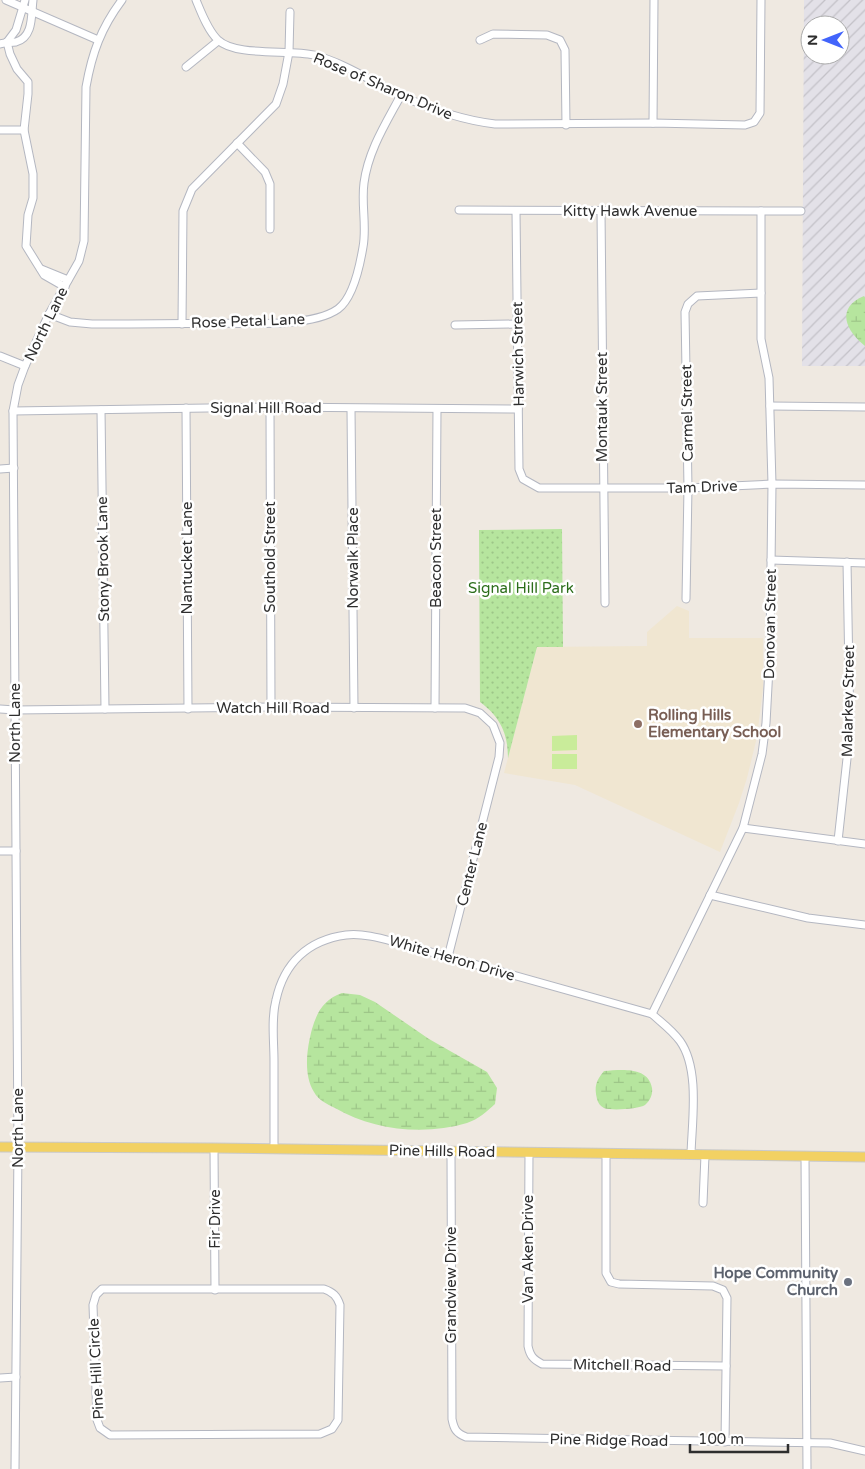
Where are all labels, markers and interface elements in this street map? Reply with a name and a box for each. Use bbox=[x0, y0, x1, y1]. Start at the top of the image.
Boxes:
north arrow bbox=[800, 15, 850, 65]
text: N bbox=[804, 34, 821, 46]
street label: Rose of Sharon Drive bbox=[311, 49, 455, 123]
street label: Kitty Hawk Avenue bbox=[563, 202, 697, 220]
street label: North Lane bbox=[20, 284, 72, 364]
street label: Harwich Street bbox=[508, 301, 528, 407]
street label: Rose Petal Lane bbox=[191, 310, 305, 332]
street label: Montauk Street bbox=[593, 351, 611, 462]
street label: Carmel Street bbox=[677, 364, 697, 462]
street label: Signal Hill Road bbox=[210, 399, 322, 417]
street label: Tam Drive bbox=[666, 477, 738, 497]
street label: Stony Brook Lane bbox=[93, 496, 113, 622]
street label: Nantucket Lane bbox=[178, 501, 196, 615]
street label: Southold Street bbox=[261, 501, 279, 613]
street label: Norwalk Place bbox=[344, 507, 362, 609]
street label: Beacon Street bbox=[427, 508, 445, 608]
street label: Donovan Street bbox=[760, 568, 780, 679]
park label: Signal Hill Park bbox=[468, 579, 574, 597]
street label: Malarkey Street bbox=[838, 645, 858, 757]
street label: North Lane bbox=[6, 683, 24, 763]
street label: Watch Hill Road bbox=[216, 699, 330, 717]
place label: Rolling Hills Elementary School bbox=[648, 706, 781, 742]
marker: Rolling Hills Elementary School bbox=[632, 718, 644, 730]
street label: Center Lane bbox=[453, 820, 491, 908]
street label: White Heron Drive bbox=[387, 931, 517, 985]
street label: North Lane bbox=[9, 1088, 27, 1168]
street label: Pine Hills Road bbox=[389, 1141, 495, 1161]
street label: Fir Drive bbox=[206, 1189, 224, 1249]
street label: Van Aken Drive bbox=[519, 1195, 537, 1303]
street label: Grandview Drive bbox=[442, 1227, 460, 1343]
place label: Hope Community Church bbox=[713, 1264, 838, 1299]
marker: Hope Community Church bbox=[842, 1276, 854, 1288]
street label: Pine Hill Circle bbox=[84, 1318, 108, 1420]
street label: Mitchell Road bbox=[573, 1355, 671, 1375]
scale bar bbox=[690, 1422, 788, 1454]
street label: Pine Ridge Road bbox=[550, 1430, 668, 1450]
text: 100 m bbox=[698, 1430, 744, 1448]

